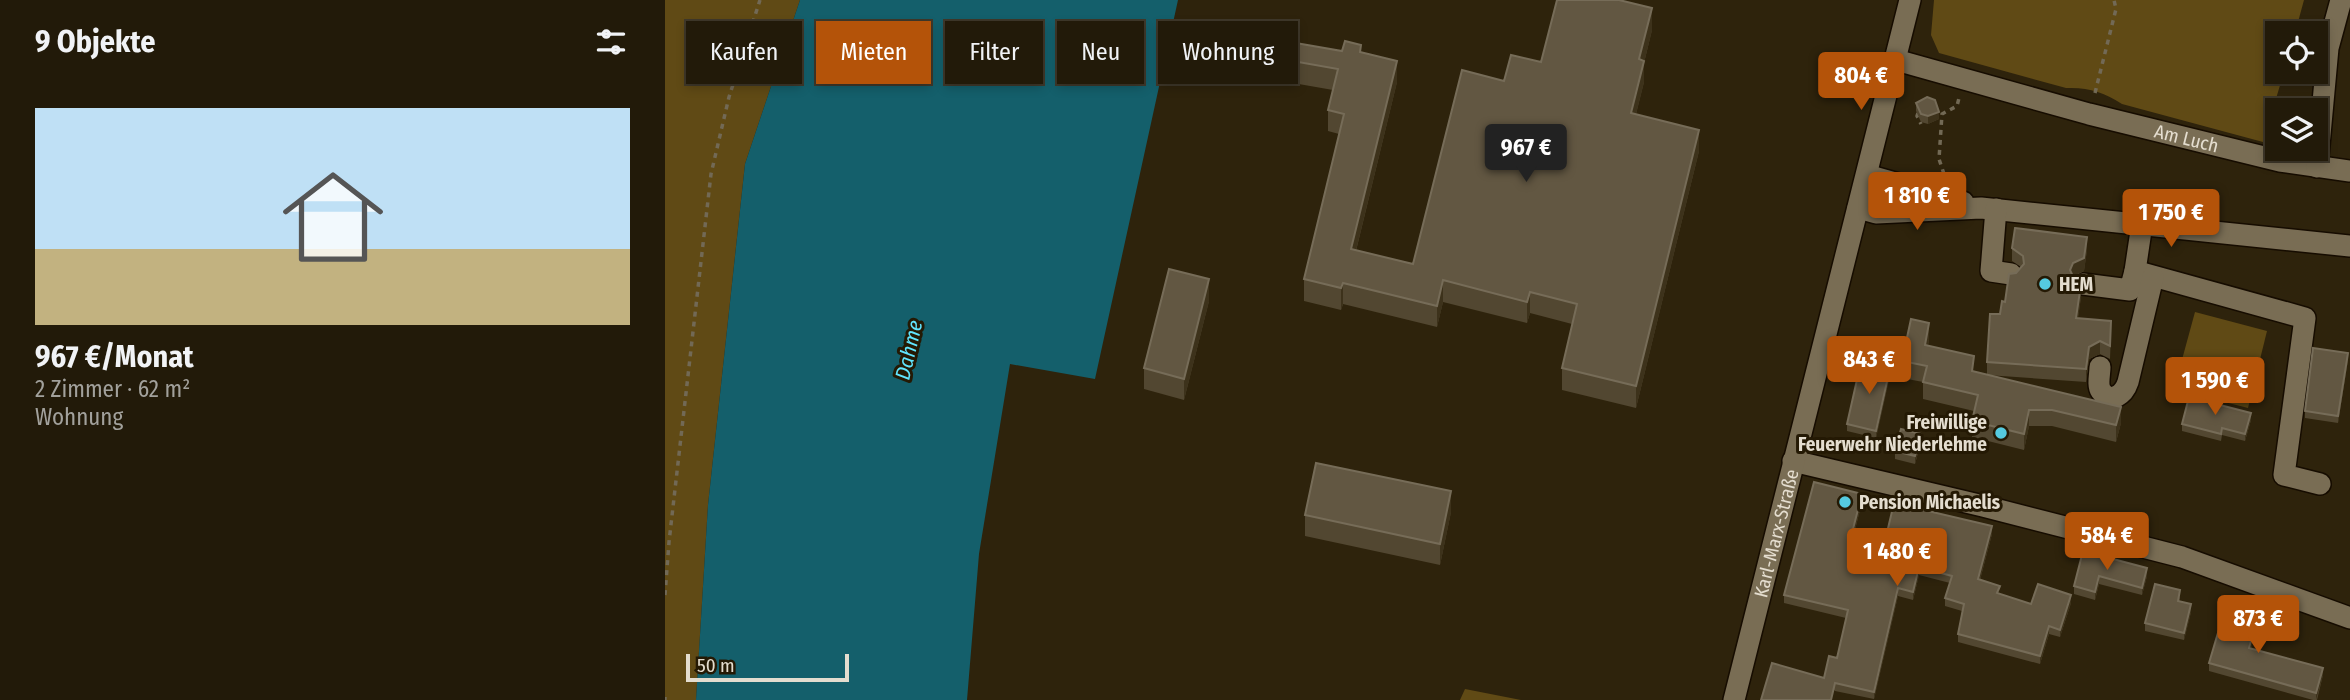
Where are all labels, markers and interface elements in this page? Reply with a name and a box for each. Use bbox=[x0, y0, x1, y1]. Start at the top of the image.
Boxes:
chip: Kaufen bbox=[686, 21, 802, 84]
chip: Mieten bbox=[816, 21, 931, 84]
chip: Filter bbox=[945, 21, 1043, 84]
chip: Neu bbox=[1057, 21, 1144, 84]
chip: Wohnung bbox=[1158, 21, 1298, 84]
map controls bbox=[2265, 21, 2328, 161]
button: locate bbox=[2265, 21, 2328, 84]
icon: filters bbox=[592, 23, 630, 61]
text: 9 Objekte bbox=[35, 24, 155, 60]
pin: 804 € bbox=[1812, 52, 1910, 112]
text: 804 € bbox=[1834, 61, 1888, 89]
button: layers bbox=[2265, 98, 2328, 161]
street label: Am Luch bbox=[2152, 120, 2221, 157]
pin: 967 € bbox=[1477, 124, 1575, 184]
text: 967 € bbox=[1501, 133, 1551, 161]
icon: home bbox=[270, 154, 396, 280]
pin: 1 810 € bbox=[1852, 173, 1982, 232]
text: 1 810 € bbox=[1884, 181, 1950, 209]
pin: 1 750 € bbox=[2106, 190, 2236, 249]
text: 1 750 € bbox=[2138, 198, 2204, 226]
place label: HEM bbox=[2059, 273, 2093, 296]
marker: HEM bbox=[2037, 276, 2053, 292]
water label: Dahme bbox=[890, 318, 928, 382]
pin: 843 € bbox=[1820, 336, 1918, 396]
text: 967 €/Monat bbox=[35, 339, 194, 375]
text: 843 € bbox=[1843, 345, 1895, 373]
pin: 1 590 € bbox=[2150, 358, 2280, 417]
text: 1 590 € bbox=[2181, 366, 2249, 394]
text: 2 Zimmer · 62 m² bbox=[35, 375, 190, 403]
text: Wohnung bbox=[35, 403, 123, 431]
place label: Freiwillige Feuerwehr Niederlehme bbox=[1798, 411, 1987, 456]
marker: Freiwillige Feuerwehr Niederlehme bbox=[1993, 425, 2009, 441]
street label: Karl-Marx-Straße bbox=[1749, 467, 1804, 600]
place label: Pension Michaelis bbox=[1859, 491, 2001, 514]
marker: Pension Michaelis bbox=[1837, 494, 1853, 510]
pin: 584 € bbox=[2058, 512, 2156, 572]
text: 584 € bbox=[2081, 521, 2133, 549]
pin: 1 480 € bbox=[1832, 528, 1962, 588]
text: 1 480 € bbox=[1863, 537, 1931, 565]
pin: 873 € bbox=[2209, 596, 2307, 655]
text: 873 € bbox=[2233, 604, 2283, 632]
scale bar bbox=[686, 651, 849, 683]
text: 50 m bbox=[697, 654, 735, 677]

